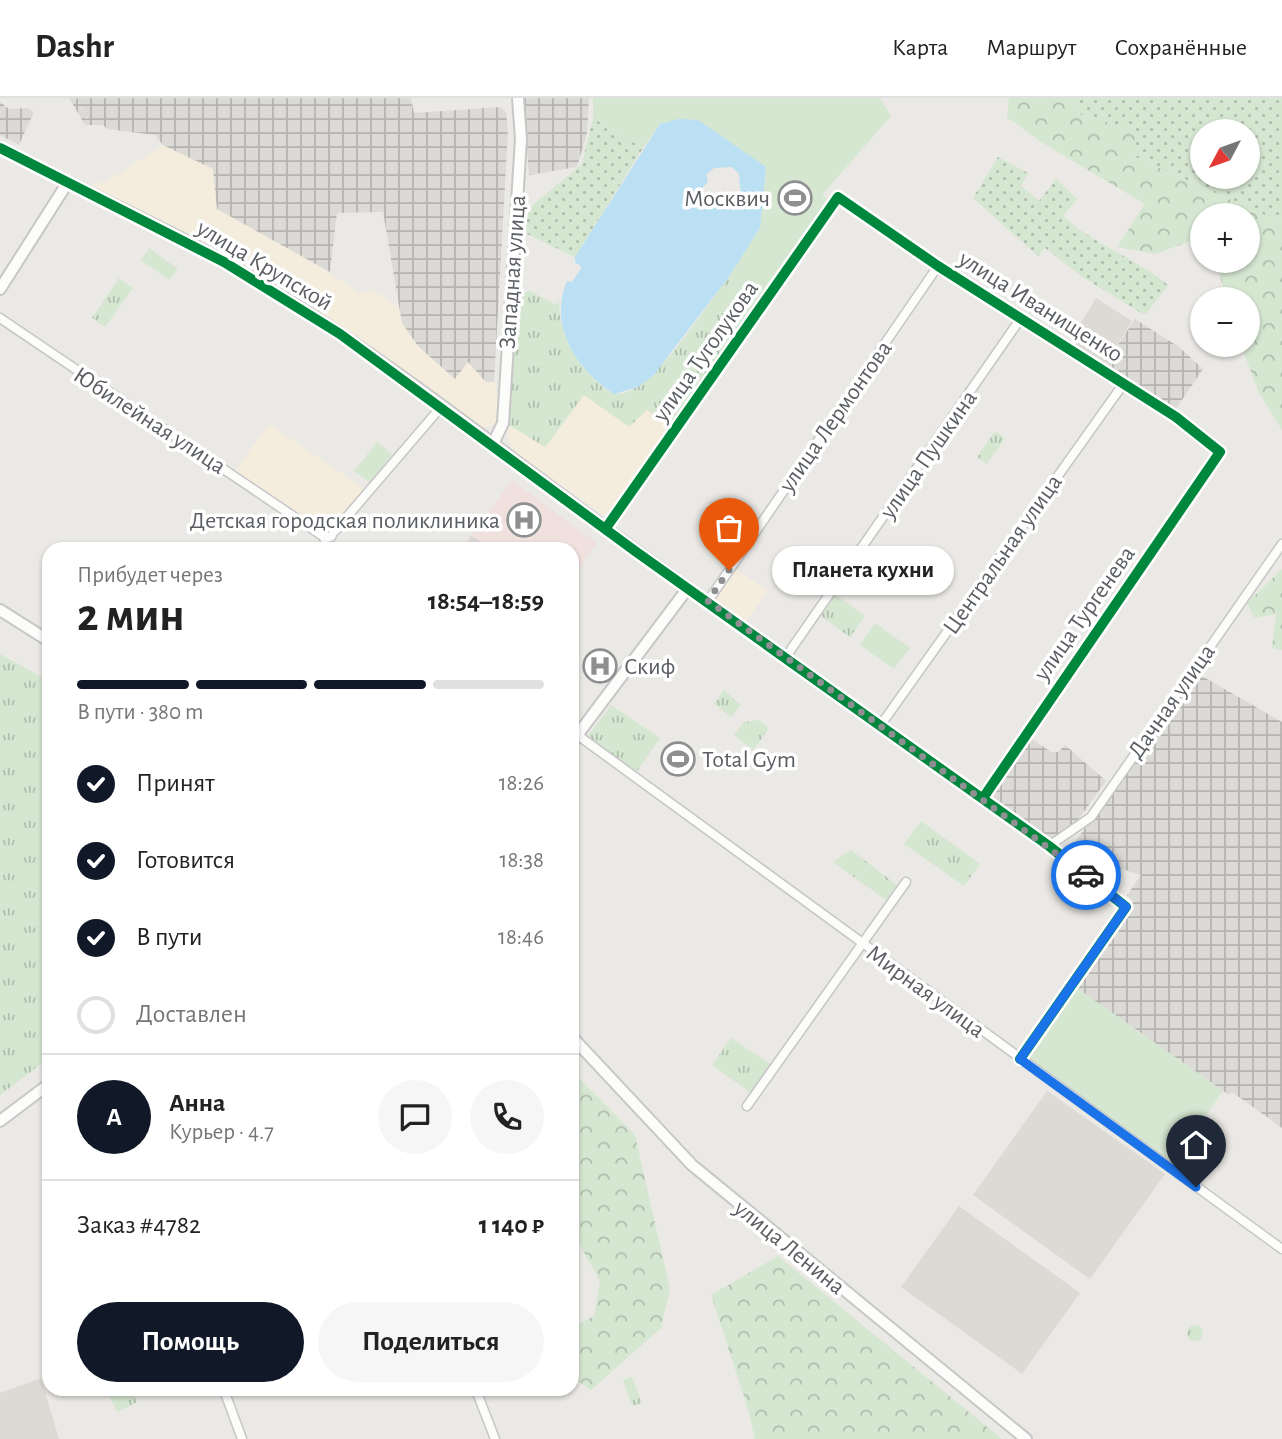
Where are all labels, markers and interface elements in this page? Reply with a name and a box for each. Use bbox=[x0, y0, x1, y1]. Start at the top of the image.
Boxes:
text: Dashr bbox=[35, 31, 114, 64]
text: Карта bbox=[892, 36, 948, 60]
text: Маршрут bbox=[986, 36, 1076, 60]
text: Сохранённые bbox=[1114, 36, 1247, 60]
north arrow bbox=[1190, 119, 1260, 189]
map controls bbox=[1190, 119, 1260, 357]
sports icon: Москвич bbox=[776, 179, 814, 217]
place label: Москвич bbox=[684, 187, 770, 211]
street label: Западная улица bbox=[496, 194, 530, 350]
button: + bbox=[1190, 203, 1260, 273]
street label: улица Крупской bbox=[192, 216, 336, 316]
street label: улица Иванищенко bbox=[953, 246, 1127, 367]
street label: улица Туголукова bbox=[648, 277, 763, 427]
button: − bbox=[1190, 287, 1260, 357]
street label: улица Лермонтова bbox=[774, 337, 897, 497]
street label: Юбилейная улица bbox=[69, 363, 230, 479]
street label: улица Пушкина bbox=[875, 386, 982, 524]
street label: Центральная улица bbox=[939, 470, 1067, 639]
pin bbox=[699, 498, 759, 570]
hospital icon: Детская городская поликлиника bbox=[505, 501, 543, 539]
place label: Детская городская поликлиника bbox=[190, 509, 500, 533]
icon: bag bbox=[710, 509, 748, 547]
street label: улица Тургенева bbox=[1029, 542, 1140, 686]
callout: Планета кухни bbox=[771, 546, 953, 594]
text: Планета кухни bbox=[792, 559, 934, 582]
text: Прибудет через bbox=[77, 564, 223, 587]
text: 18:54–18:59 bbox=[428, 588, 544, 614]
text: 2 мин bbox=[77, 593, 185, 639]
street label: Дачная улица bbox=[1124, 640, 1220, 763]
hospital icon: Скиф bbox=[581, 647, 619, 685]
place label: Скиф bbox=[624, 655, 675, 679]
text: В пути · 380 m bbox=[77, 701, 203, 724]
sports icon: Total Gym bbox=[659, 740, 697, 778]
place label: Total Gym bbox=[702, 748, 796, 772]
icon: check bbox=[77, 765, 115, 803]
text: Принят bbox=[136, 770, 215, 796]
text: 18:26 bbox=[499, 772, 544, 795]
courier bbox=[1051, 840, 1121, 910]
icon: check bbox=[77, 842, 115, 880]
text: Готовится bbox=[136, 847, 235, 873]
text: 18:38 bbox=[500, 849, 544, 872]
icon: car bbox=[1067, 856, 1105, 894]
icon: check bbox=[77, 919, 115, 957]
text: В пути bbox=[136, 924, 202, 950]
text: 18:46 bbox=[498, 926, 544, 949]
street label: Мирная улица bbox=[862, 941, 989, 1043]
text: Доставлен bbox=[136, 1001, 247, 1027]
button: chat bbox=[378, 1080, 452, 1154]
button: phone bbox=[470, 1080, 544, 1154]
text: Анна bbox=[169, 1090, 225, 1116]
text: А bbox=[106, 1104, 122, 1130]
pin bbox=[1166, 1115, 1226, 1187]
text: Курьер · 4.7 bbox=[169, 1121, 274, 1144]
icon: home bbox=[1177, 1126, 1215, 1164]
street label: улица Ленина bbox=[729, 1195, 849, 1300]
text: Заказ #4782 bbox=[77, 1212, 201, 1238]
text: 1 140 ₽ bbox=[479, 1212, 544, 1238]
button: Помощь bbox=[77, 1302, 304, 1382]
button: Поделиться bbox=[318, 1302, 544, 1382]

